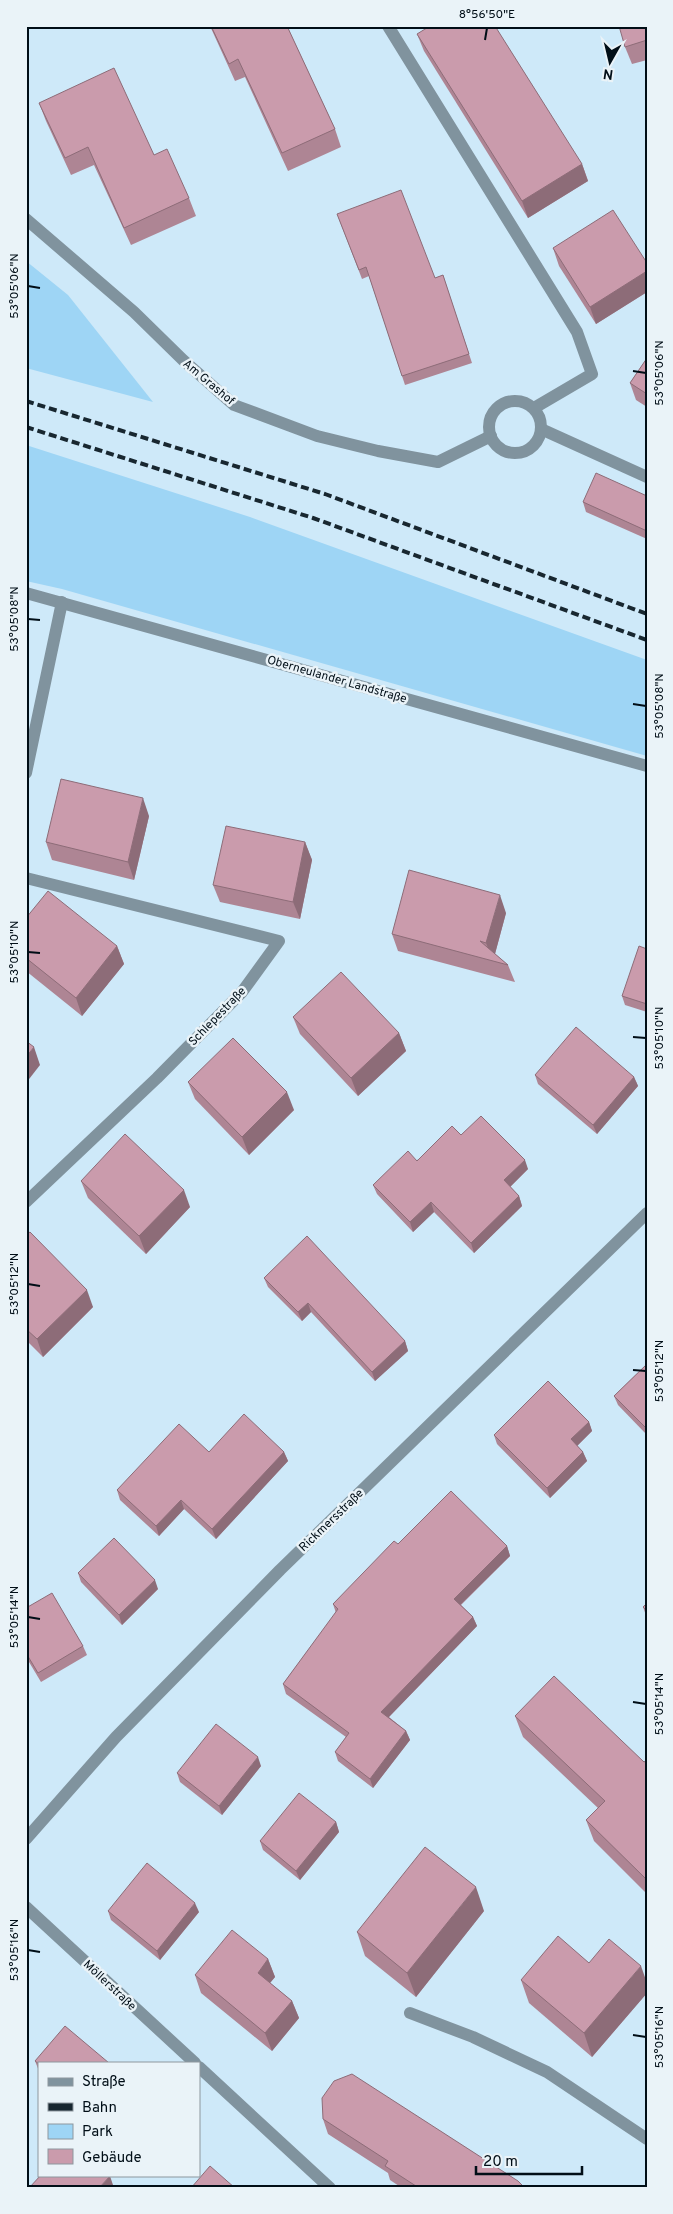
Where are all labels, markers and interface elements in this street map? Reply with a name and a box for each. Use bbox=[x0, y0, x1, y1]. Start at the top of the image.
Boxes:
text: 8°56'50"E bbox=[459, 7, 515, 23]
north arrow bbox=[586, 38, 636, 88]
text: N bbox=[602, 64, 615, 83]
text: 53°05'06"N bbox=[7, 253, 23, 319]
text: 53°05'06"N bbox=[652, 340, 668, 406]
street label: Am Grashof bbox=[179, 356, 238, 409]
text: 53°05'08"N bbox=[7, 586, 23, 652]
street label: Oberneulander Landstraße bbox=[265, 652, 408, 708]
text: 53°05'08"N bbox=[652, 673, 668, 739]
text: 53°05'10"N bbox=[7, 921, 23, 983]
street label: Schlepestraße bbox=[186, 984, 250, 1050]
text: 53°05'10"N bbox=[652, 1007, 668, 1069]
text: 53°05'12"N bbox=[7, 1253, 23, 1315]
text: 53°05'12"N bbox=[652, 1340, 668, 1402]
street label: Rickmersstraße bbox=[296, 1486, 367, 1556]
text: 53°05'14"N bbox=[7, 1586, 23, 1648]
text: 53°05'14"N bbox=[652, 1673, 668, 1735]
text: 53°05'16"N bbox=[7, 1919, 23, 1981]
street label: Möllerstraße bbox=[79, 1957, 139, 2014]
text: 53°05'16"N bbox=[652, 2006, 668, 2068]
legend bbox=[38, 2062, 200, 2176]
text: Straße bbox=[82, 2073, 126, 2092]
text: Bahn bbox=[82, 2099, 117, 2118]
text: Park bbox=[82, 2123, 113, 2142]
scale bar bbox=[476, 2144, 582, 2176]
text: Gebäude bbox=[82, 2149, 142, 2168]
text: 20 m bbox=[483, 2153, 518, 2172]

